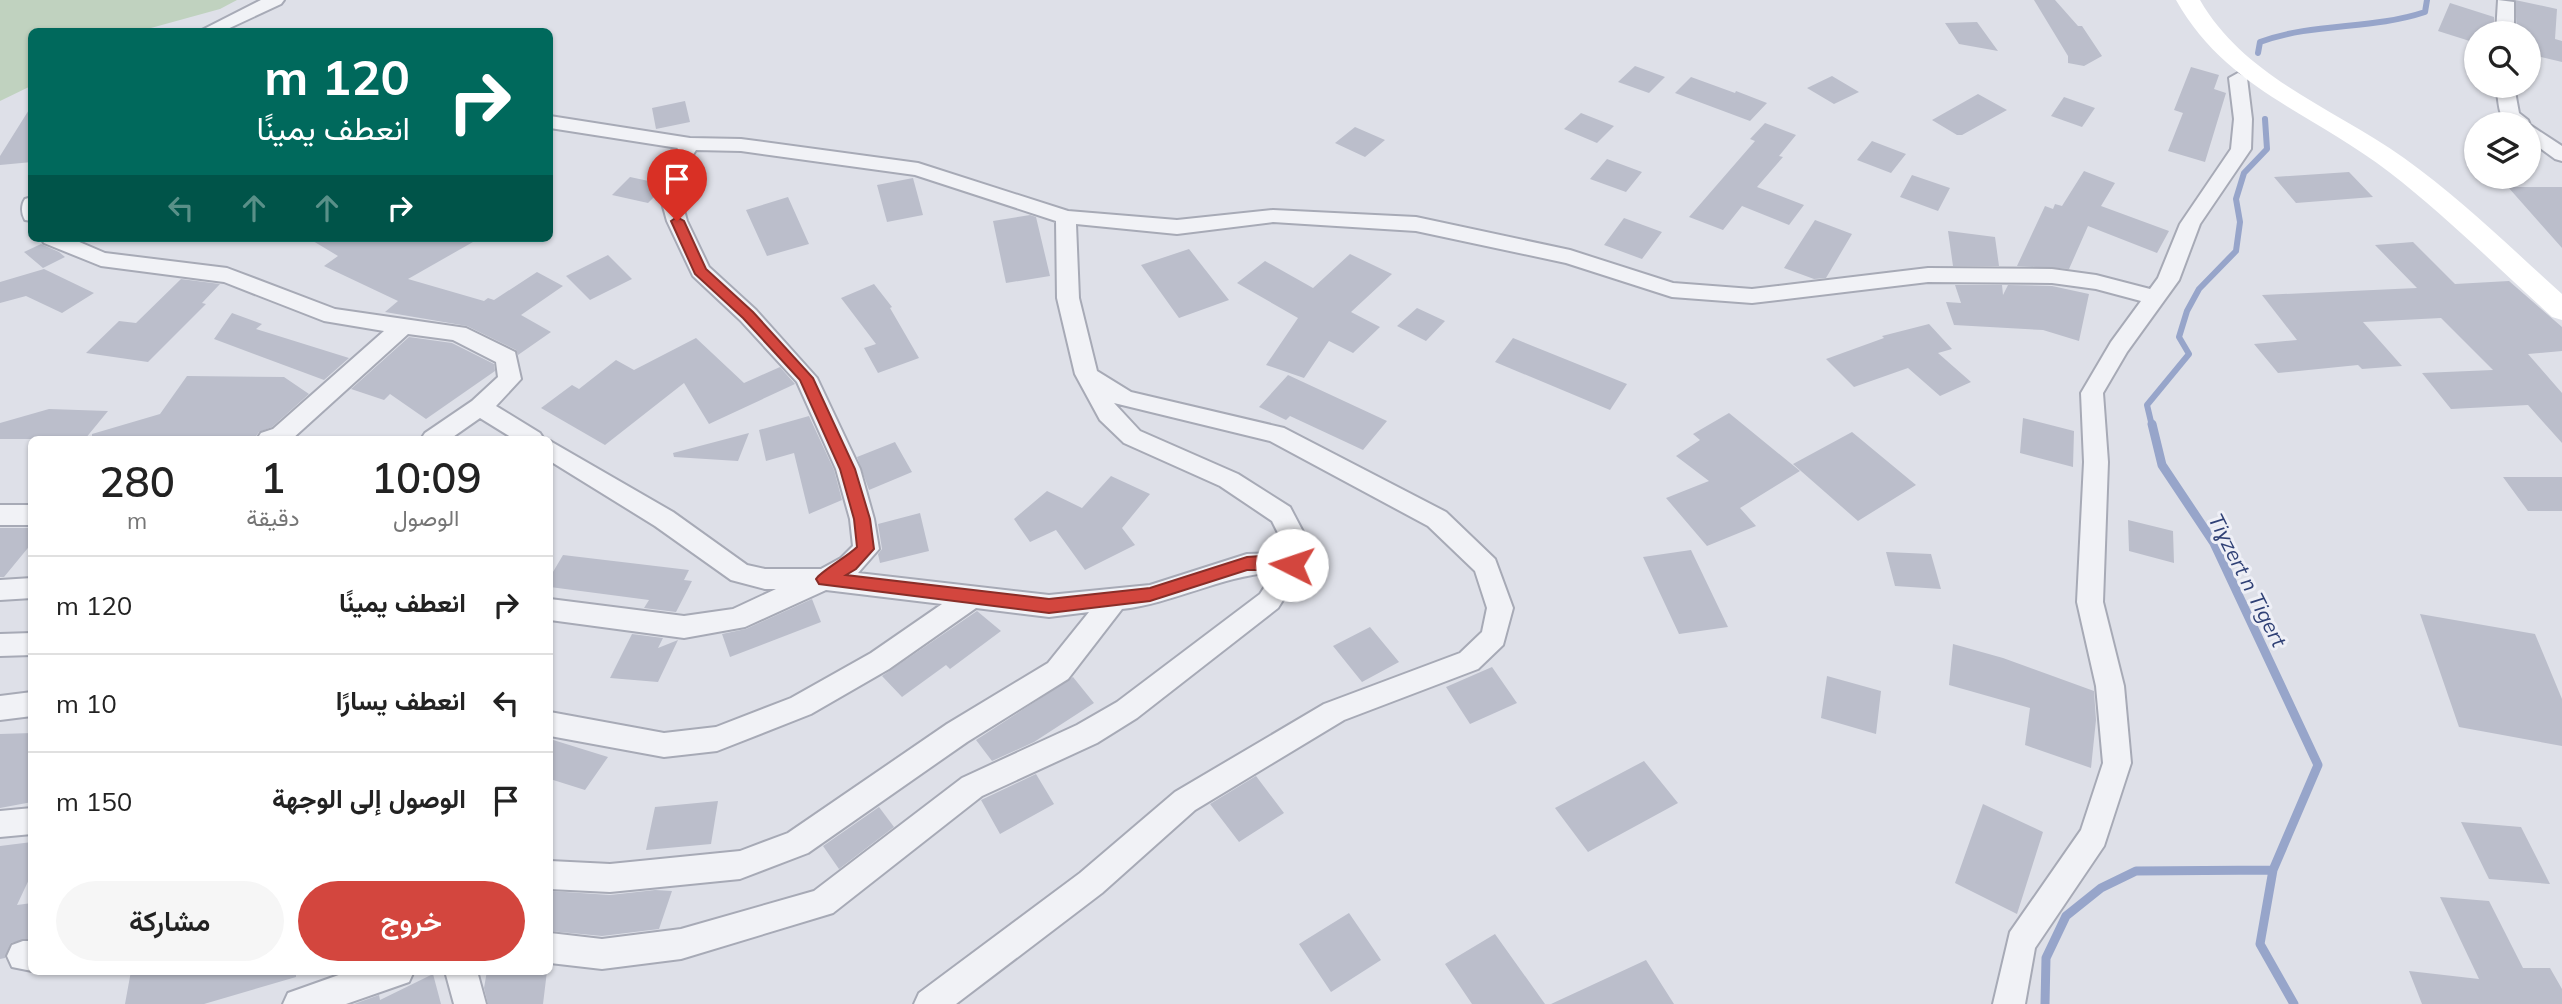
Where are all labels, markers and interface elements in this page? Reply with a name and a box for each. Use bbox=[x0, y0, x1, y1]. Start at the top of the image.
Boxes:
map controls bbox=[2464, 21, 2541, 189]
button: search bbox=[2464, 21, 2541, 98]
text: 120 m bbox=[264, 46, 410, 107]
icon: right bbox=[434, 56, 525, 147]
text: انعطف يمينًا bbox=[256, 108, 410, 148]
button: layers bbox=[2464, 112, 2541, 189]
pin bbox=[647, 149, 707, 221]
icon: arrive bbox=[658, 160, 696, 198]
icon: left bbox=[162, 189, 200, 227]
icon: ahead bbox=[235, 189, 273, 227]
icon: ahead bbox=[308, 189, 346, 227]
icon: right bbox=[381, 189, 419, 227]
text: 1 bbox=[260, 451, 286, 504]
text: 10:09 bbox=[371, 451, 482, 504]
text: 280 bbox=[99, 455, 175, 508]
text: دقيقة bbox=[246, 503, 300, 532]
text: الوصول bbox=[393, 503, 459, 532]
text: m bbox=[127, 506, 147, 535]
water label: Tiɣzert n Tigert bbox=[2203, 509, 2293, 652]
position arrow bbox=[1255, 528, 1329, 602]
text: انعطف يمينًا bbox=[339, 586, 466, 619]
icon: right bbox=[487, 586, 525, 624]
text: 120 m bbox=[56, 589, 132, 622]
text: انعطف يسارًا bbox=[336, 684, 466, 717]
icon: left bbox=[487, 684, 525, 722]
text: 10 m bbox=[56, 687, 117, 720]
text: الوصول إلى الوجهة bbox=[272, 782, 466, 815]
icon: arrive bbox=[487, 782, 525, 820]
text: 150 m bbox=[56, 785, 132, 818]
button: مشاركة bbox=[56, 881, 284, 961]
button: خروج bbox=[298, 881, 525, 961]

